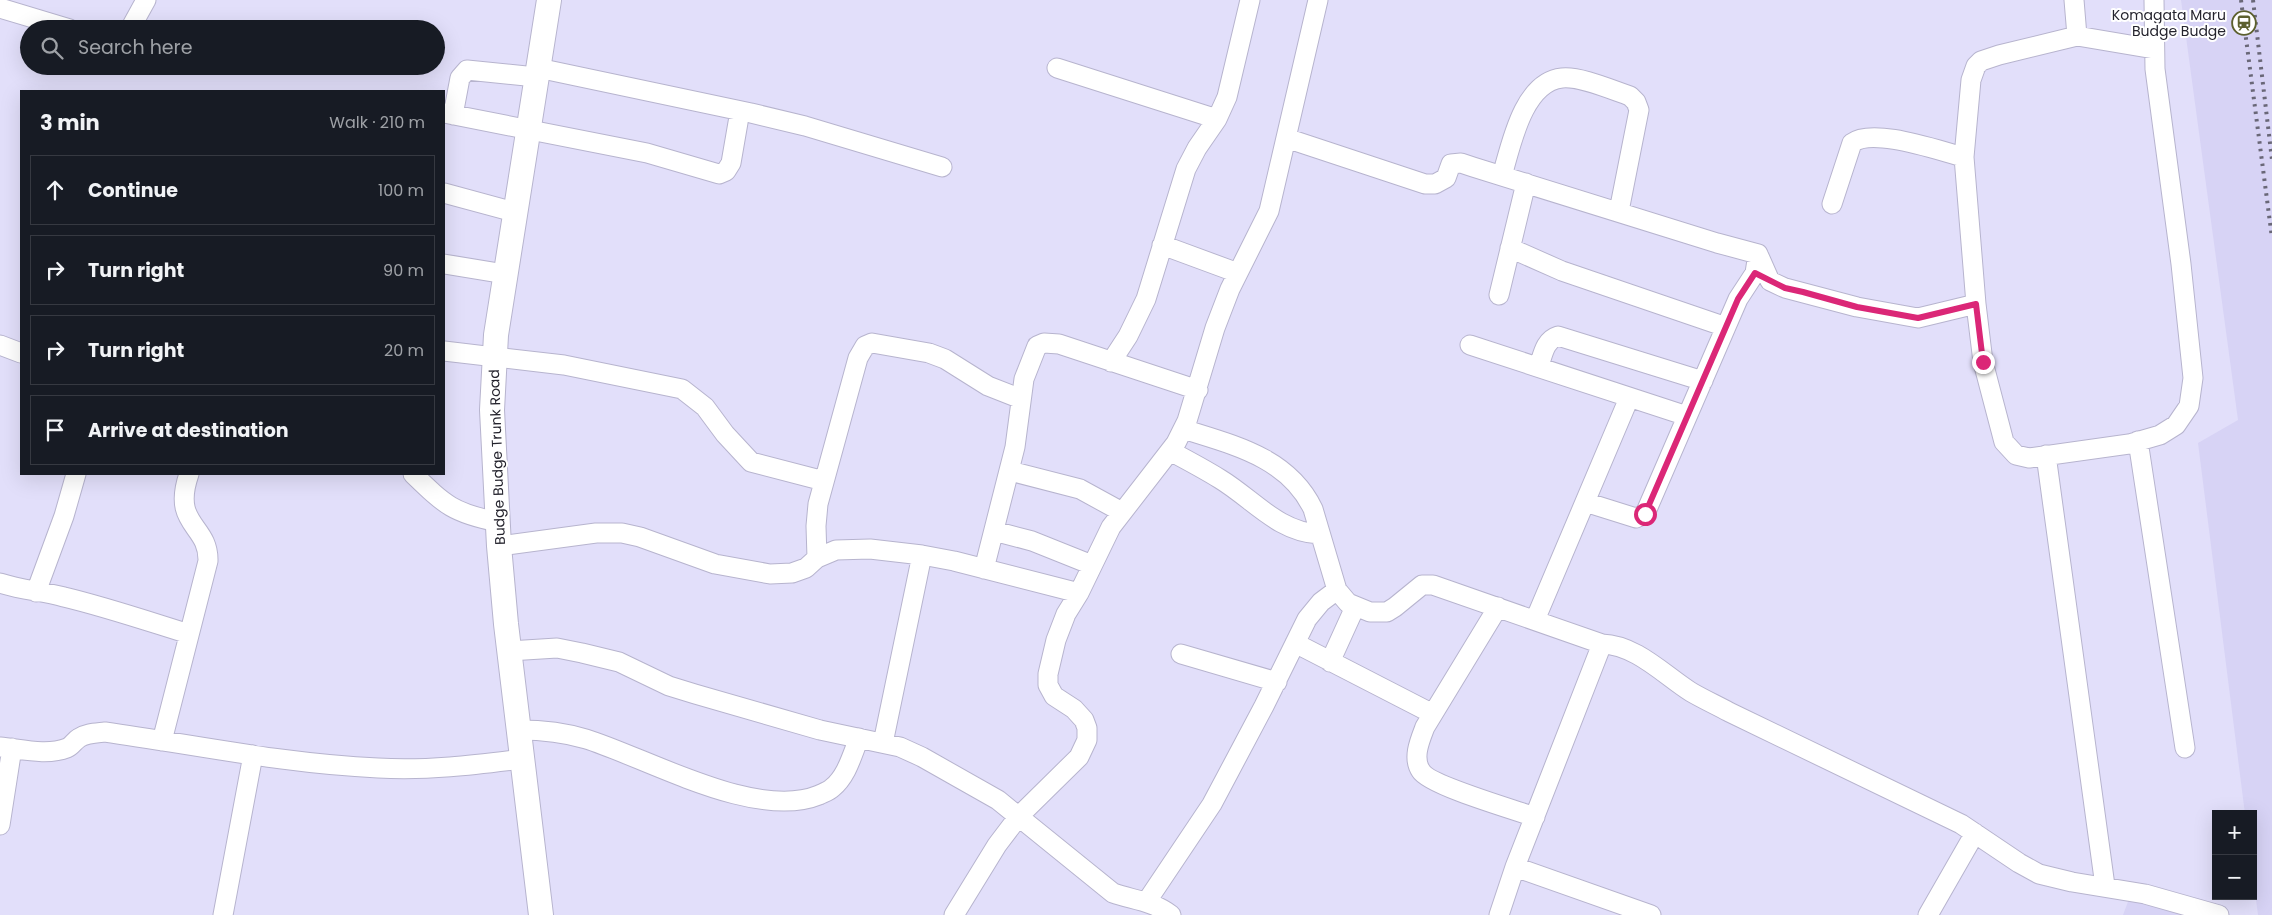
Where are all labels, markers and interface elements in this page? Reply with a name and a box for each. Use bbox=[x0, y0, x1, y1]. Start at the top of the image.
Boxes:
place label: Komagata Maru Budge Budge bbox=[2112, 5, 2226, 41]
station icon: Komagata Maru Budge Budge bbox=[2231, 10, 2257, 36]
search box bbox=[20, 20, 445, 75]
icon: search bbox=[38, 34, 66, 62]
text: Search here bbox=[78, 34, 192, 61]
text: 3 min bbox=[40, 108, 100, 137]
text: Walk · 210 m bbox=[329, 111, 425, 134]
icon: ahead bbox=[41, 176, 69, 204]
text: Continue bbox=[88, 177, 178, 204]
text: 100 m bbox=[378, 179, 424, 202]
icon: right bbox=[41, 256, 69, 284]
text: Turn right bbox=[88, 257, 184, 284]
text: 90 m bbox=[383, 259, 424, 282]
icon: right bbox=[41, 336, 69, 364]
text: Turn right bbox=[88, 337, 184, 364]
text: 20 m bbox=[384, 339, 424, 362]
route end bbox=[1972, 351, 1995, 374]
street label: Budge Budge Trunk Road bbox=[484, 369, 510, 545]
icon: arrive bbox=[41, 416, 69, 444]
text: Arrive at destination bbox=[88, 417, 289, 444]
route start bbox=[1634, 503, 1657, 526]
map controls bbox=[2212, 810, 2257, 900]
button: + bbox=[2212, 810, 2257, 855]
button: − bbox=[2212, 855, 2257, 900]

